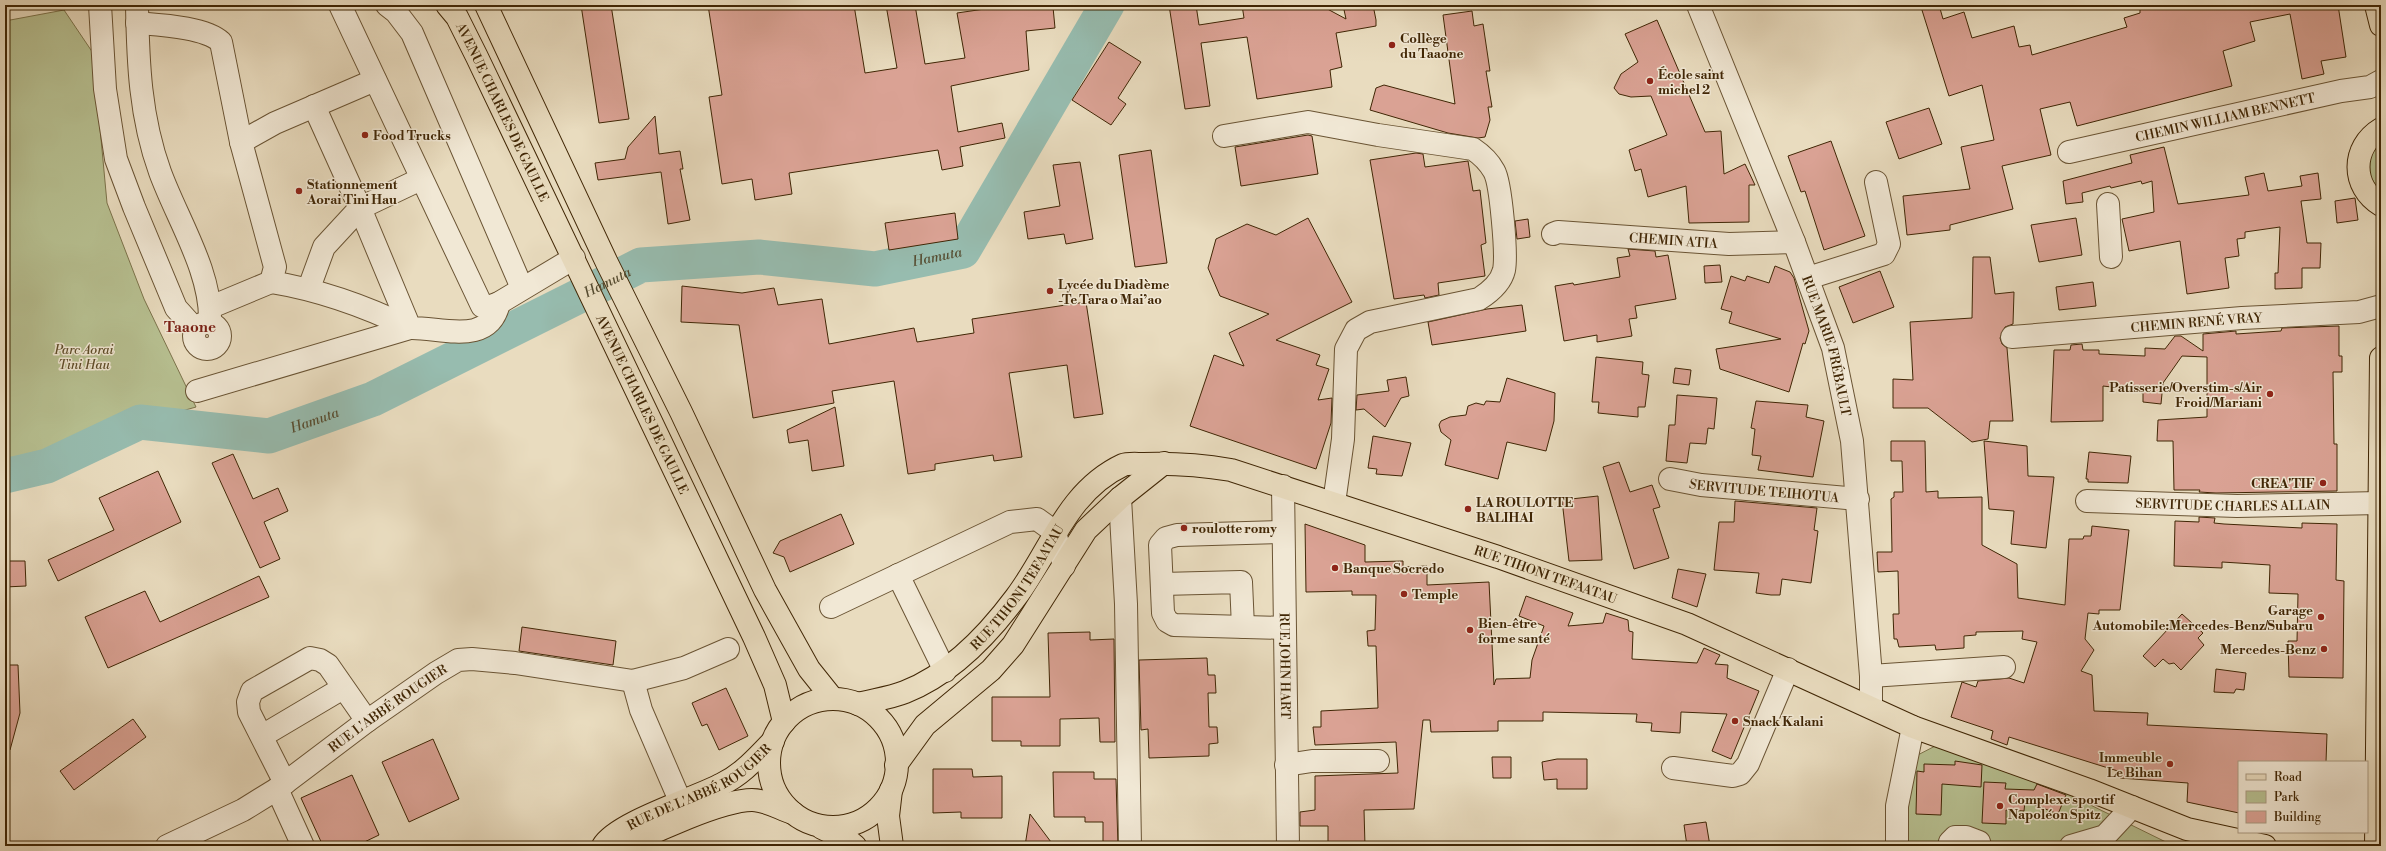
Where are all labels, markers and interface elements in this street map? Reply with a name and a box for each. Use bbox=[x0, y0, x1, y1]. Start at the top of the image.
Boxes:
street label: AVENUE CHARLES DE GAULLE bbox=[452, 19, 552, 204]
place label: Collège du Taaone bbox=[1400, 31, 1463, 62]
marker: Collège du Taaone bbox=[1387, 40, 1397, 50]
place label: École saint michel 2 bbox=[1658, 66, 1725, 98]
marker: École saint michel 2 bbox=[1645, 76, 1655, 86]
street label: CHEMIN WILLIAM BENNETT bbox=[2134, 90, 2317, 146]
place label: Food Trucks bbox=[373, 128, 451, 144]
marker: Food Trucks bbox=[360, 130, 370, 140]
place label: Stationnement Aorai Tini Hau bbox=[306, 177, 398, 208]
marker: Stationnement Aorai Tini Hau bbox=[294, 186, 304, 196]
street label: CHEMIN ATIA bbox=[1628, 230, 1719, 252]
water label: Hamuta bbox=[910, 243, 964, 271]
water label: Hamuta bbox=[580, 263, 634, 303]
street label: RUE MARIE FRÉBAULT bbox=[1798, 273, 1854, 418]
place label: Lycée du Diadème -Te Tara o Mai’ao bbox=[1058, 277, 1169, 308]
marker: Lycée du Diadème -Te Tara o Mai’ao bbox=[1045, 286, 1055, 296]
street label: CHEMIN RENÉ VRAY bbox=[2130, 310, 2264, 336]
street label: AVENUE CHARLES DE GAULLE bbox=[592, 311, 692, 497]
district label: Taaone bbox=[164, 318, 216, 337]
park label: Parc Aorai Tini Hau bbox=[53, 342, 115, 373]
place label: Patisserie/Overstim-s/Air Froid/Mariani bbox=[2109, 380, 2262, 411]
marker: Patisserie/Overstim-s/Air Froid/Mariani bbox=[2265, 389, 2275, 399]
water label: Hamuta bbox=[287, 404, 342, 438]
street label: SERVITUDE TEIHOTUA bbox=[1688, 476, 1841, 506]
place label: CREA'TIF bbox=[2251, 476, 2315, 492]
marker: CREA'TIF bbox=[2318, 478, 2328, 488]
place label: LA ROULOTTE BALIHAI bbox=[1476, 495, 1573, 526]
street label: SERVITUDE CHARLES ALLAIN bbox=[2135, 496, 2331, 515]
marker: LA ROULOTTE BALIHAI bbox=[1463, 504, 1473, 514]
place label: roulotte romy bbox=[1192, 521, 1277, 537]
street label: RUE TIHONI TEFAATAU bbox=[967, 522, 1068, 654]
marker: roulotte romy bbox=[1179, 523, 1189, 533]
street label: RUE TIHONI TEFAATAU bbox=[1472, 543, 1619, 608]
place label: Banque Socredo bbox=[1343, 561, 1445, 577]
marker: Banque Socredo bbox=[1330, 563, 1340, 573]
place label: Temple bbox=[1412, 587, 1458, 603]
marker: Temple bbox=[1399, 589, 1409, 599]
place label: Garage Automobile:Mercedes-Benz/Subaru bbox=[2092, 603, 2313, 634]
marker: Garage Automobile:Mercedes-Benz/Subaru bbox=[2316, 612, 2326, 622]
street label: RUE JOHN HART bbox=[1276, 613, 1293, 719]
place label: Bien-être forme santé bbox=[1478, 616, 1550, 647]
marker: Bien-être forme santé bbox=[1465, 625, 1475, 635]
place label: Mercedes-Benz bbox=[2220, 642, 2316, 658]
marker: Mercedes-Benz bbox=[2319, 644, 2329, 654]
street label: RUE L'ABBÉ ROUGIER bbox=[326, 661, 451, 756]
place label: Snack Kalani bbox=[1743, 714, 1823, 730]
marker: Snack Kalani bbox=[1730, 716, 1740, 726]
street label: RUE DE L'ABBÉ ROUGIER bbox=[624, 740, 775, 834]
place label: Immeuble Le Bihan bbox=[2099, 750, 2162, 781]
marker: Immeuble Le Bihan bbox=[2165, 759, 2175, 769]
legend bbox=[2238, 761, 2368, 833]
text: Road bbox=[2274, 770, 2302, 785]
text: Park bbox=[2274, 790, 2300, 805]
place label: Complexe sportif Napoléon Spitz bbox=[2008, 792, 2115, 823]
marker: Complexe sportif Napoléon Spitz bbox=[1995, 801, 2005, 811]
text: Building bbox=[2273, 810, 2322, 825]

